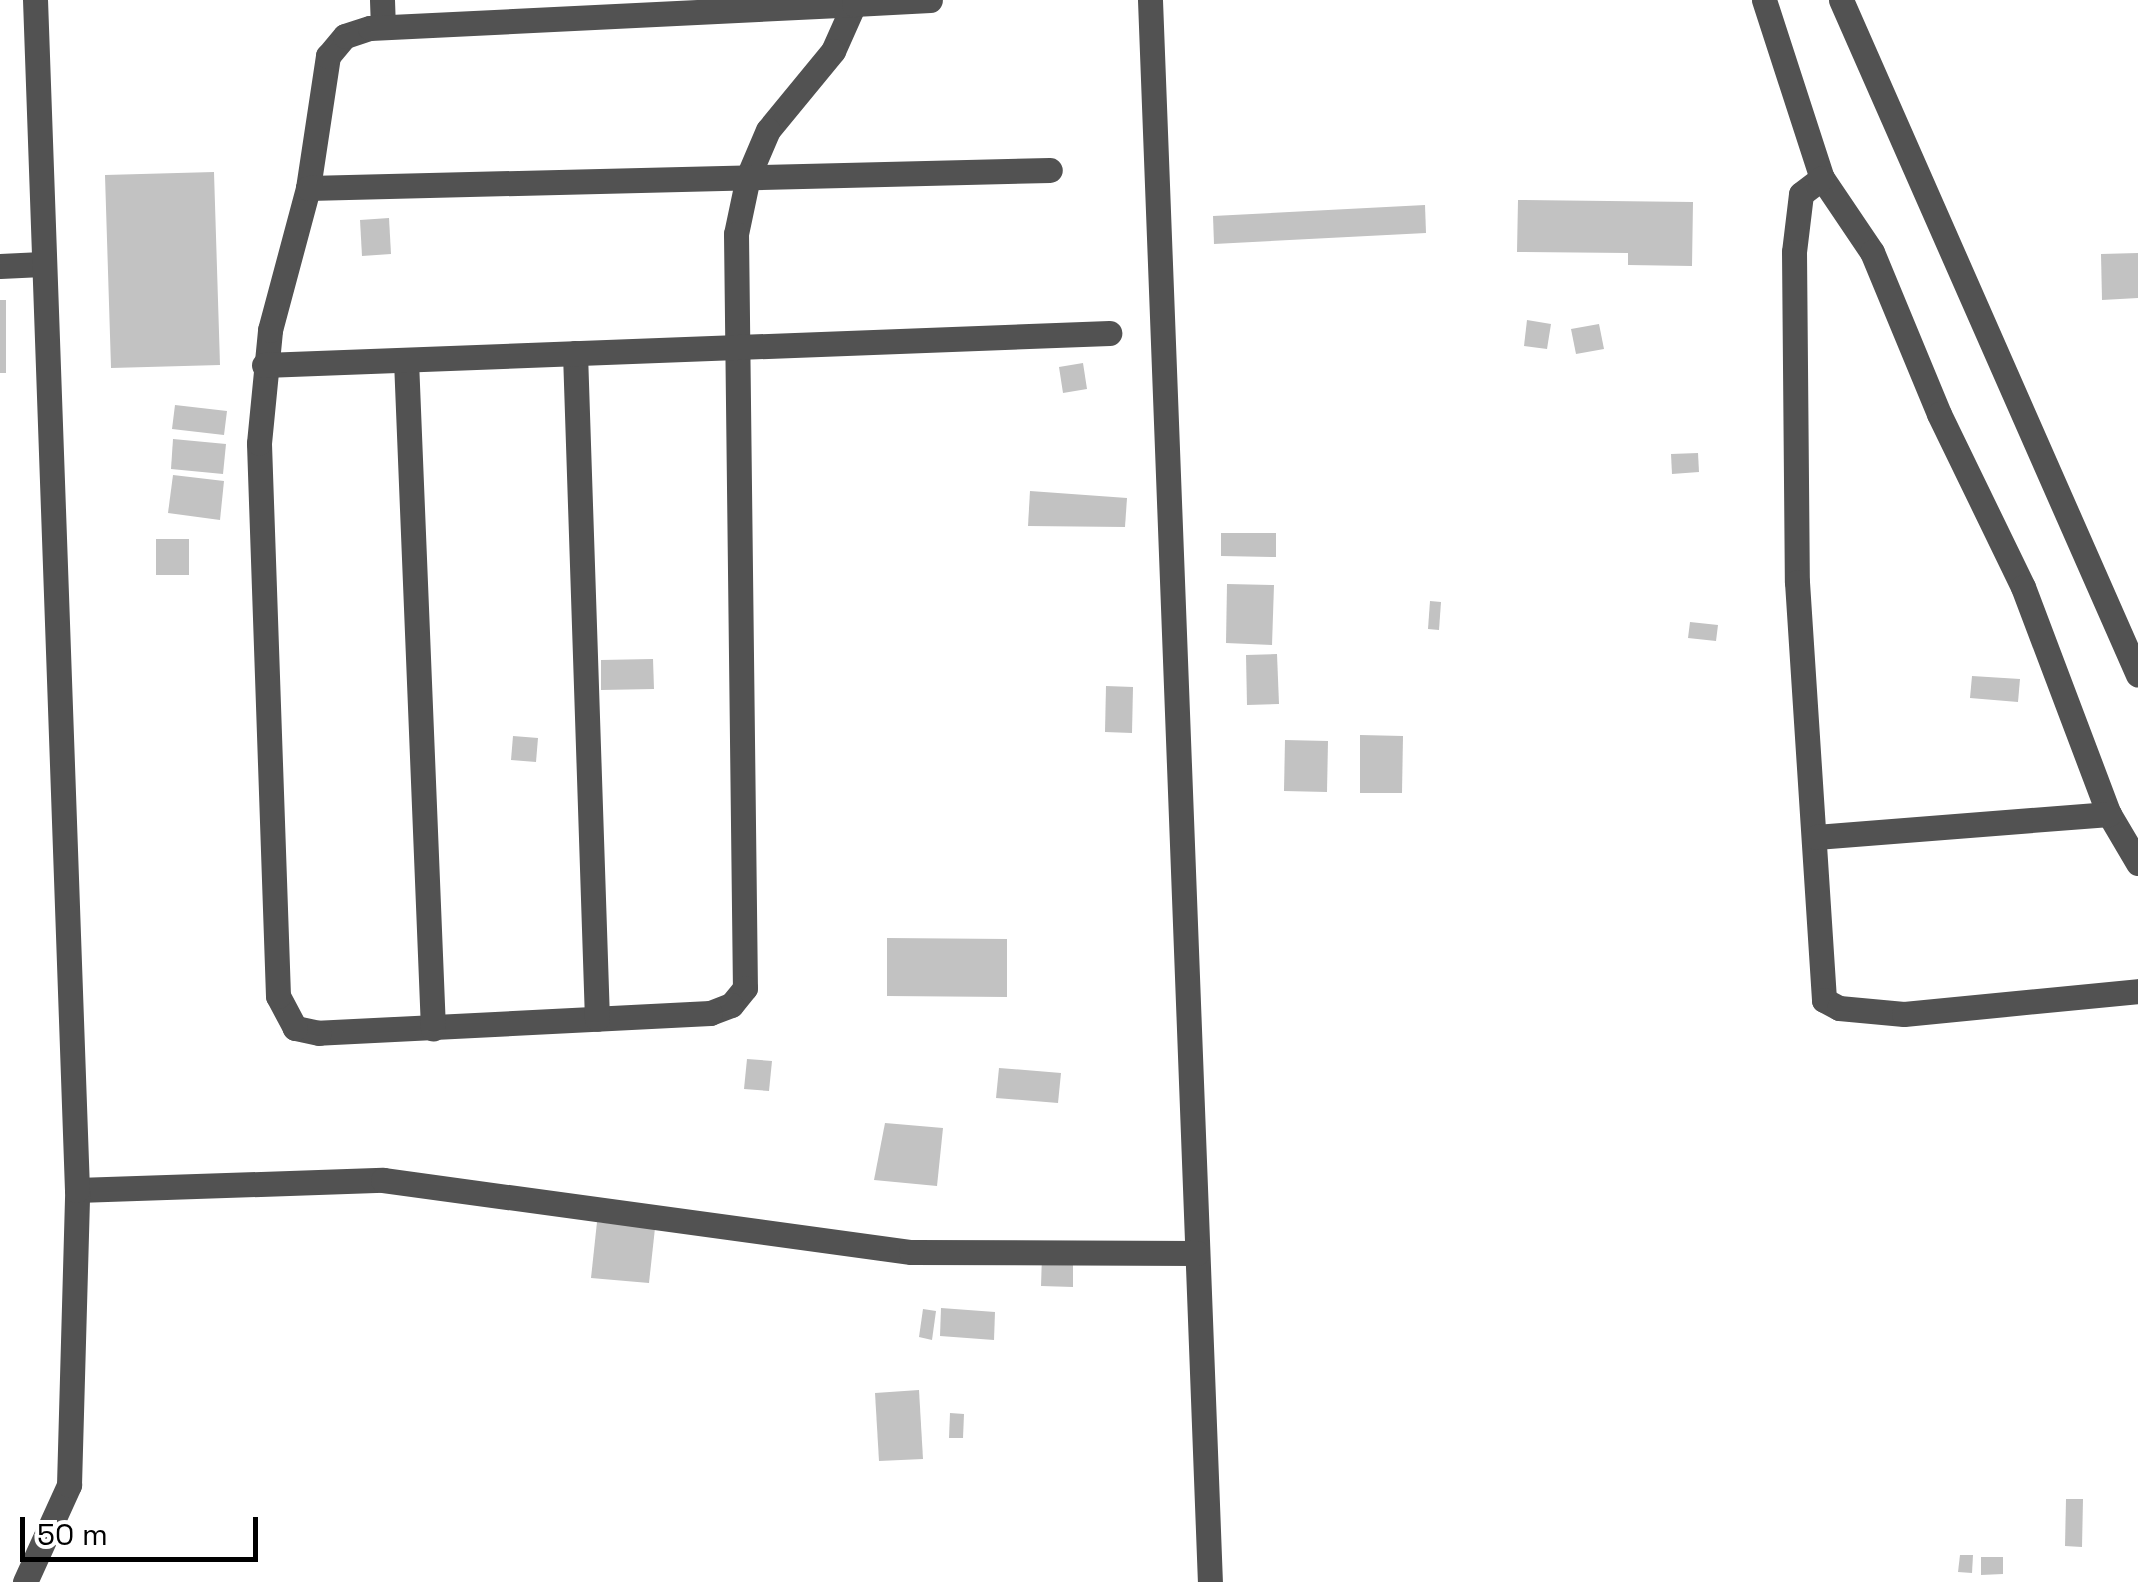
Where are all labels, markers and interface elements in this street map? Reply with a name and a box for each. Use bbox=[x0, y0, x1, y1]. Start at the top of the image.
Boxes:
scale bar bbox=[25, 1497, 262, 1559]
text: 50 m bbox=[37, 1515, 108, 1554]

